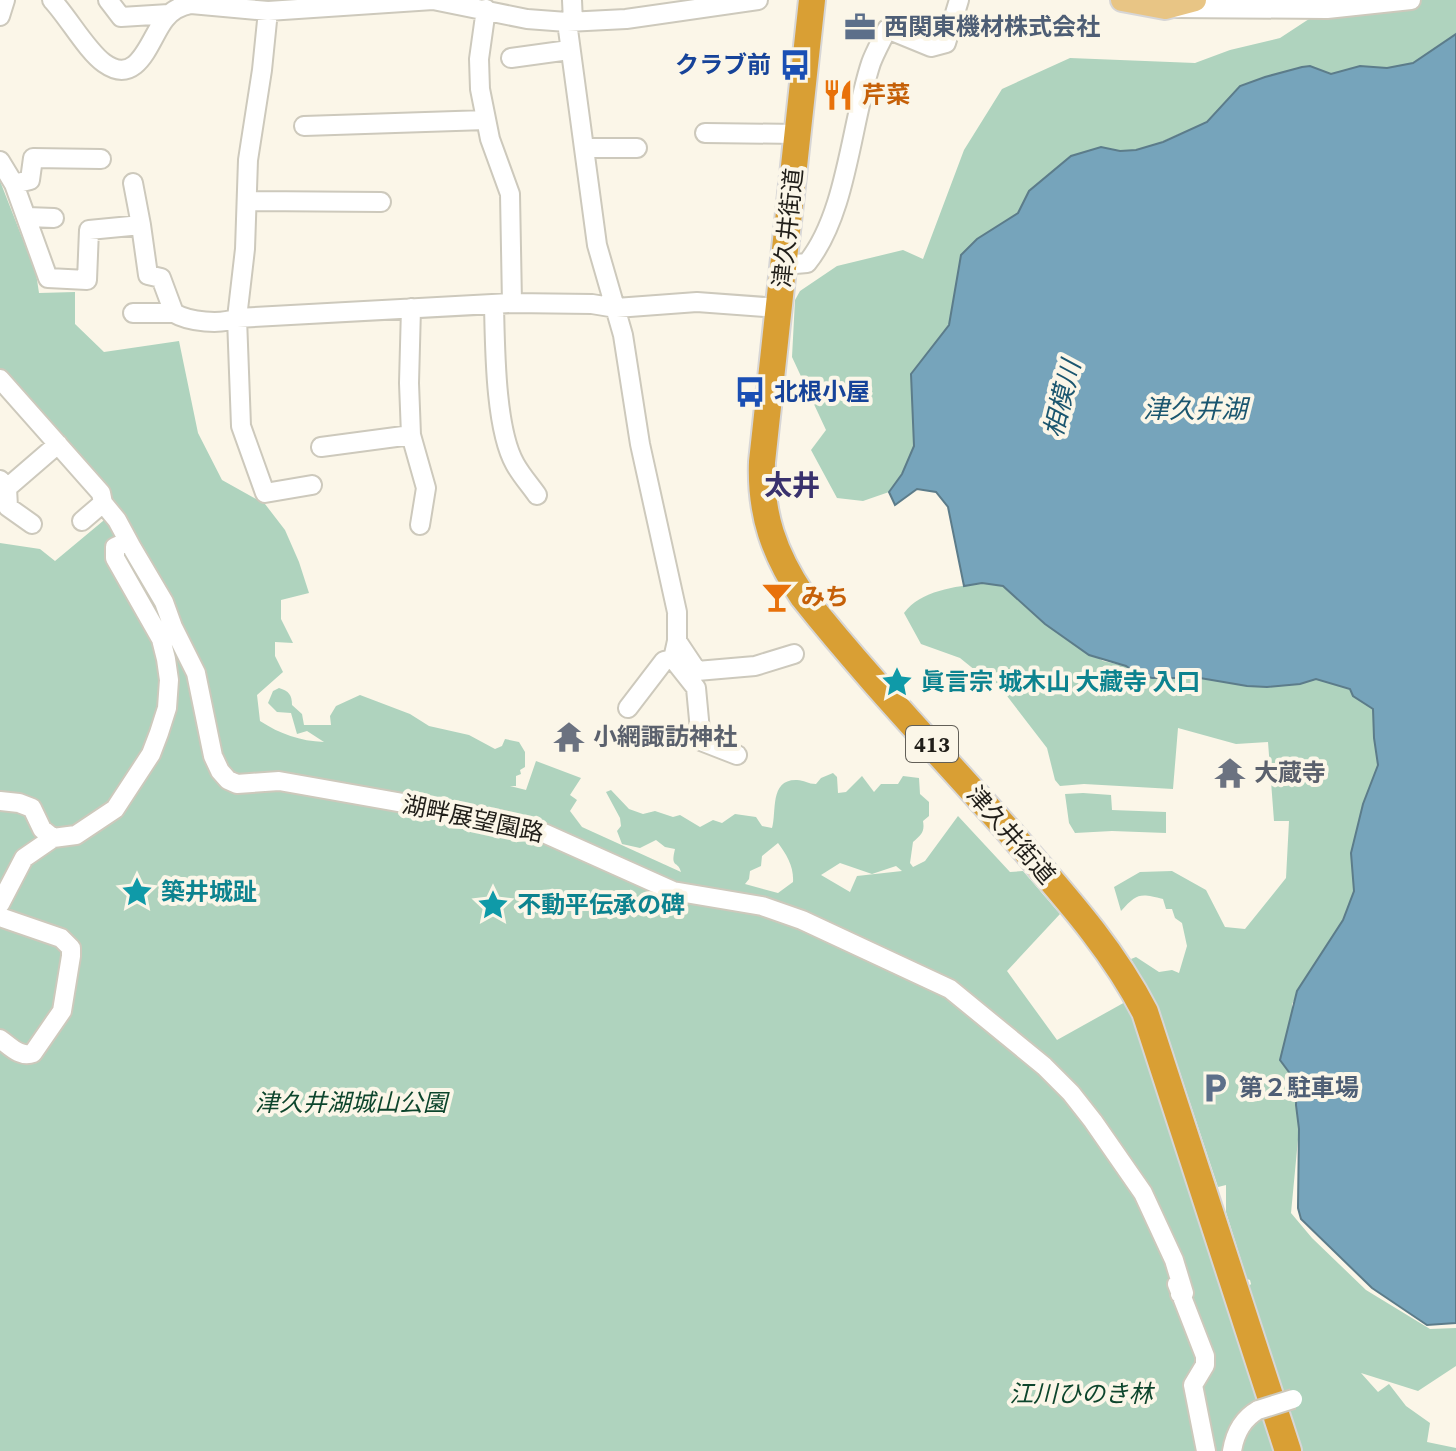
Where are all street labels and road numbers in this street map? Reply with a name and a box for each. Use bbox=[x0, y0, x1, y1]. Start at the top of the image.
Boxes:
street label: 津久井街道 bbox=[765, 167, 810, 289]
road number: 413 bbox=[906, 726, 958, 762]
street label: 津久井街道 bbox=[960, 779, 1063, 891]
street label: 湖畔展望園路 bbox=[399, 787, 547, 850]

